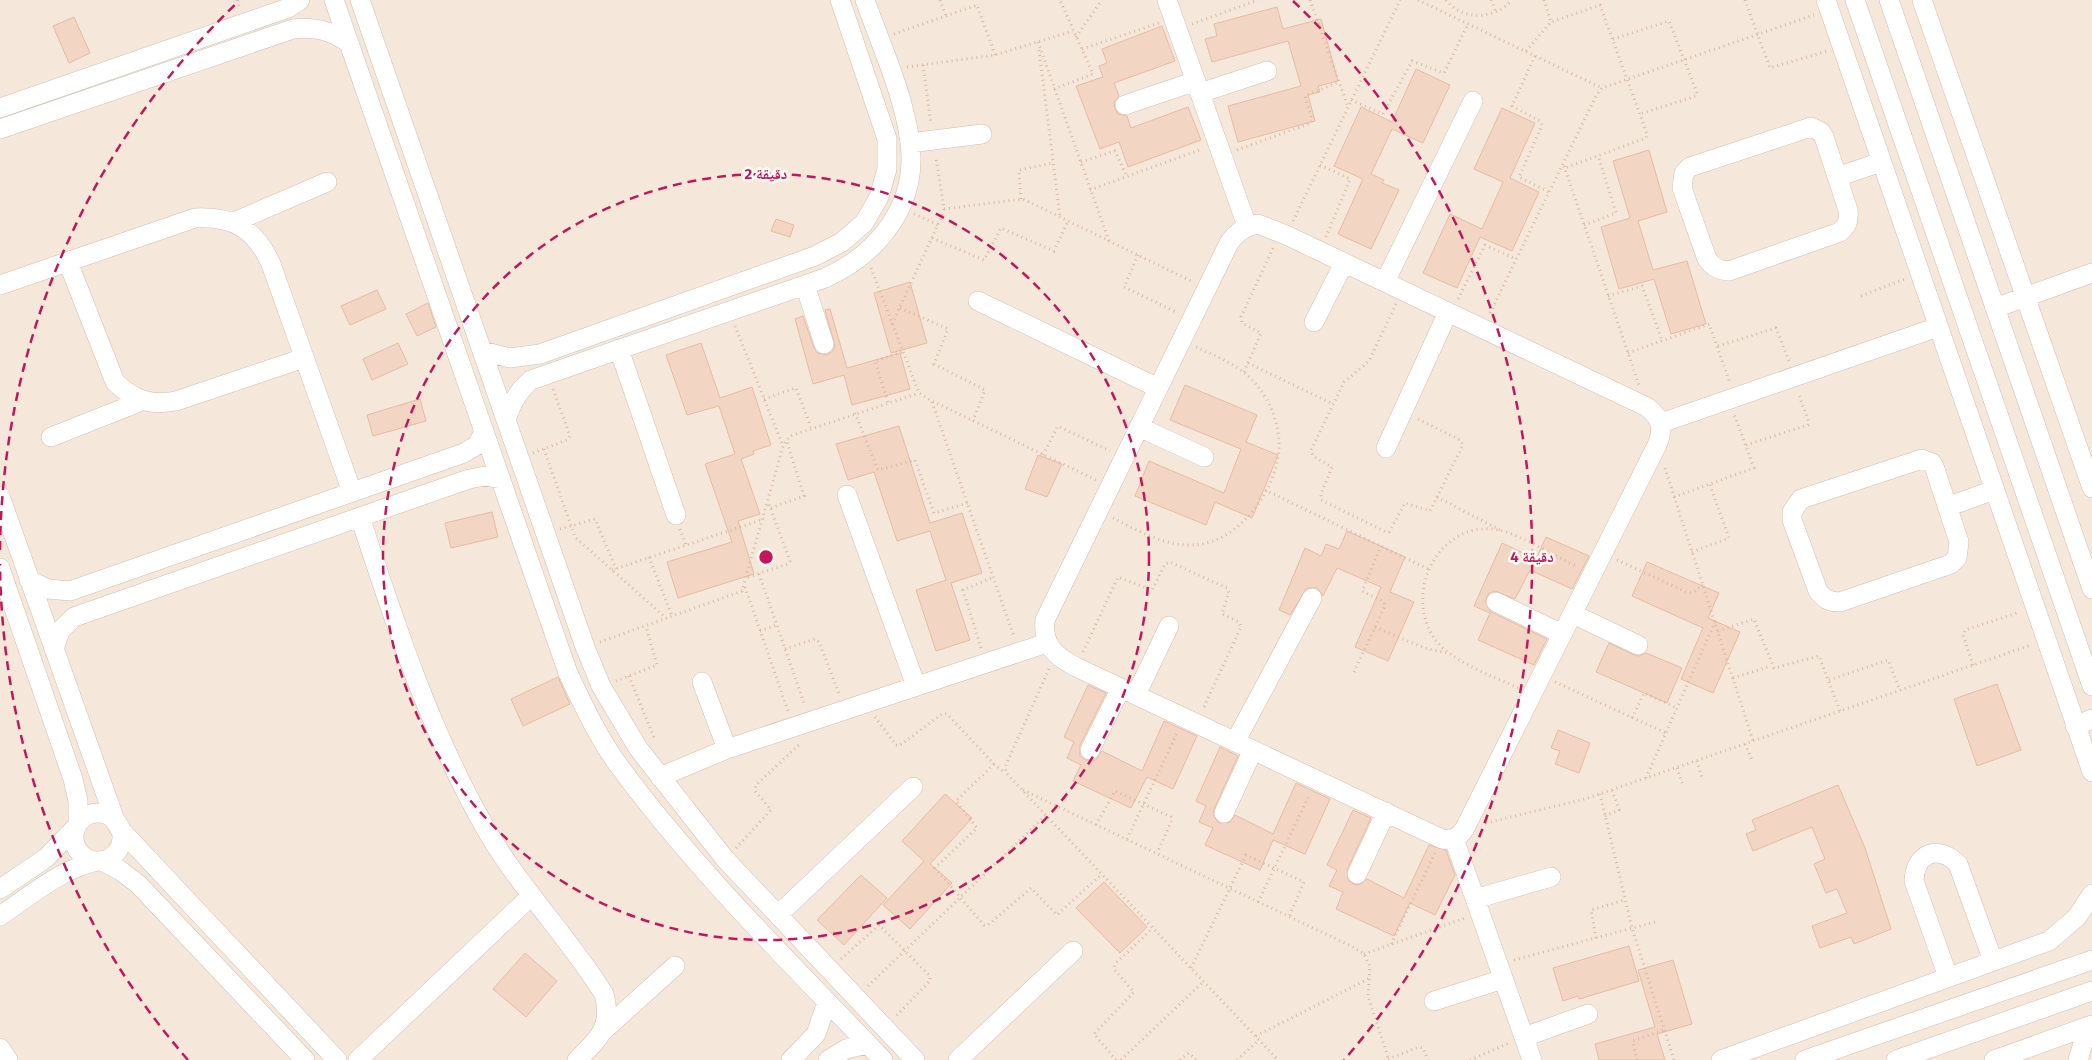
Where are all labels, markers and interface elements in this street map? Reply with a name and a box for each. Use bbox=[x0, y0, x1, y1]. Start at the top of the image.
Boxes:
text: 2 دقيقة bbox=[745, 165, 787, 183]
centre of rings bbox=[757, 548, 775, 566]
text: 4 دقيقة bbox=[1510, 548, 1554, 566]

